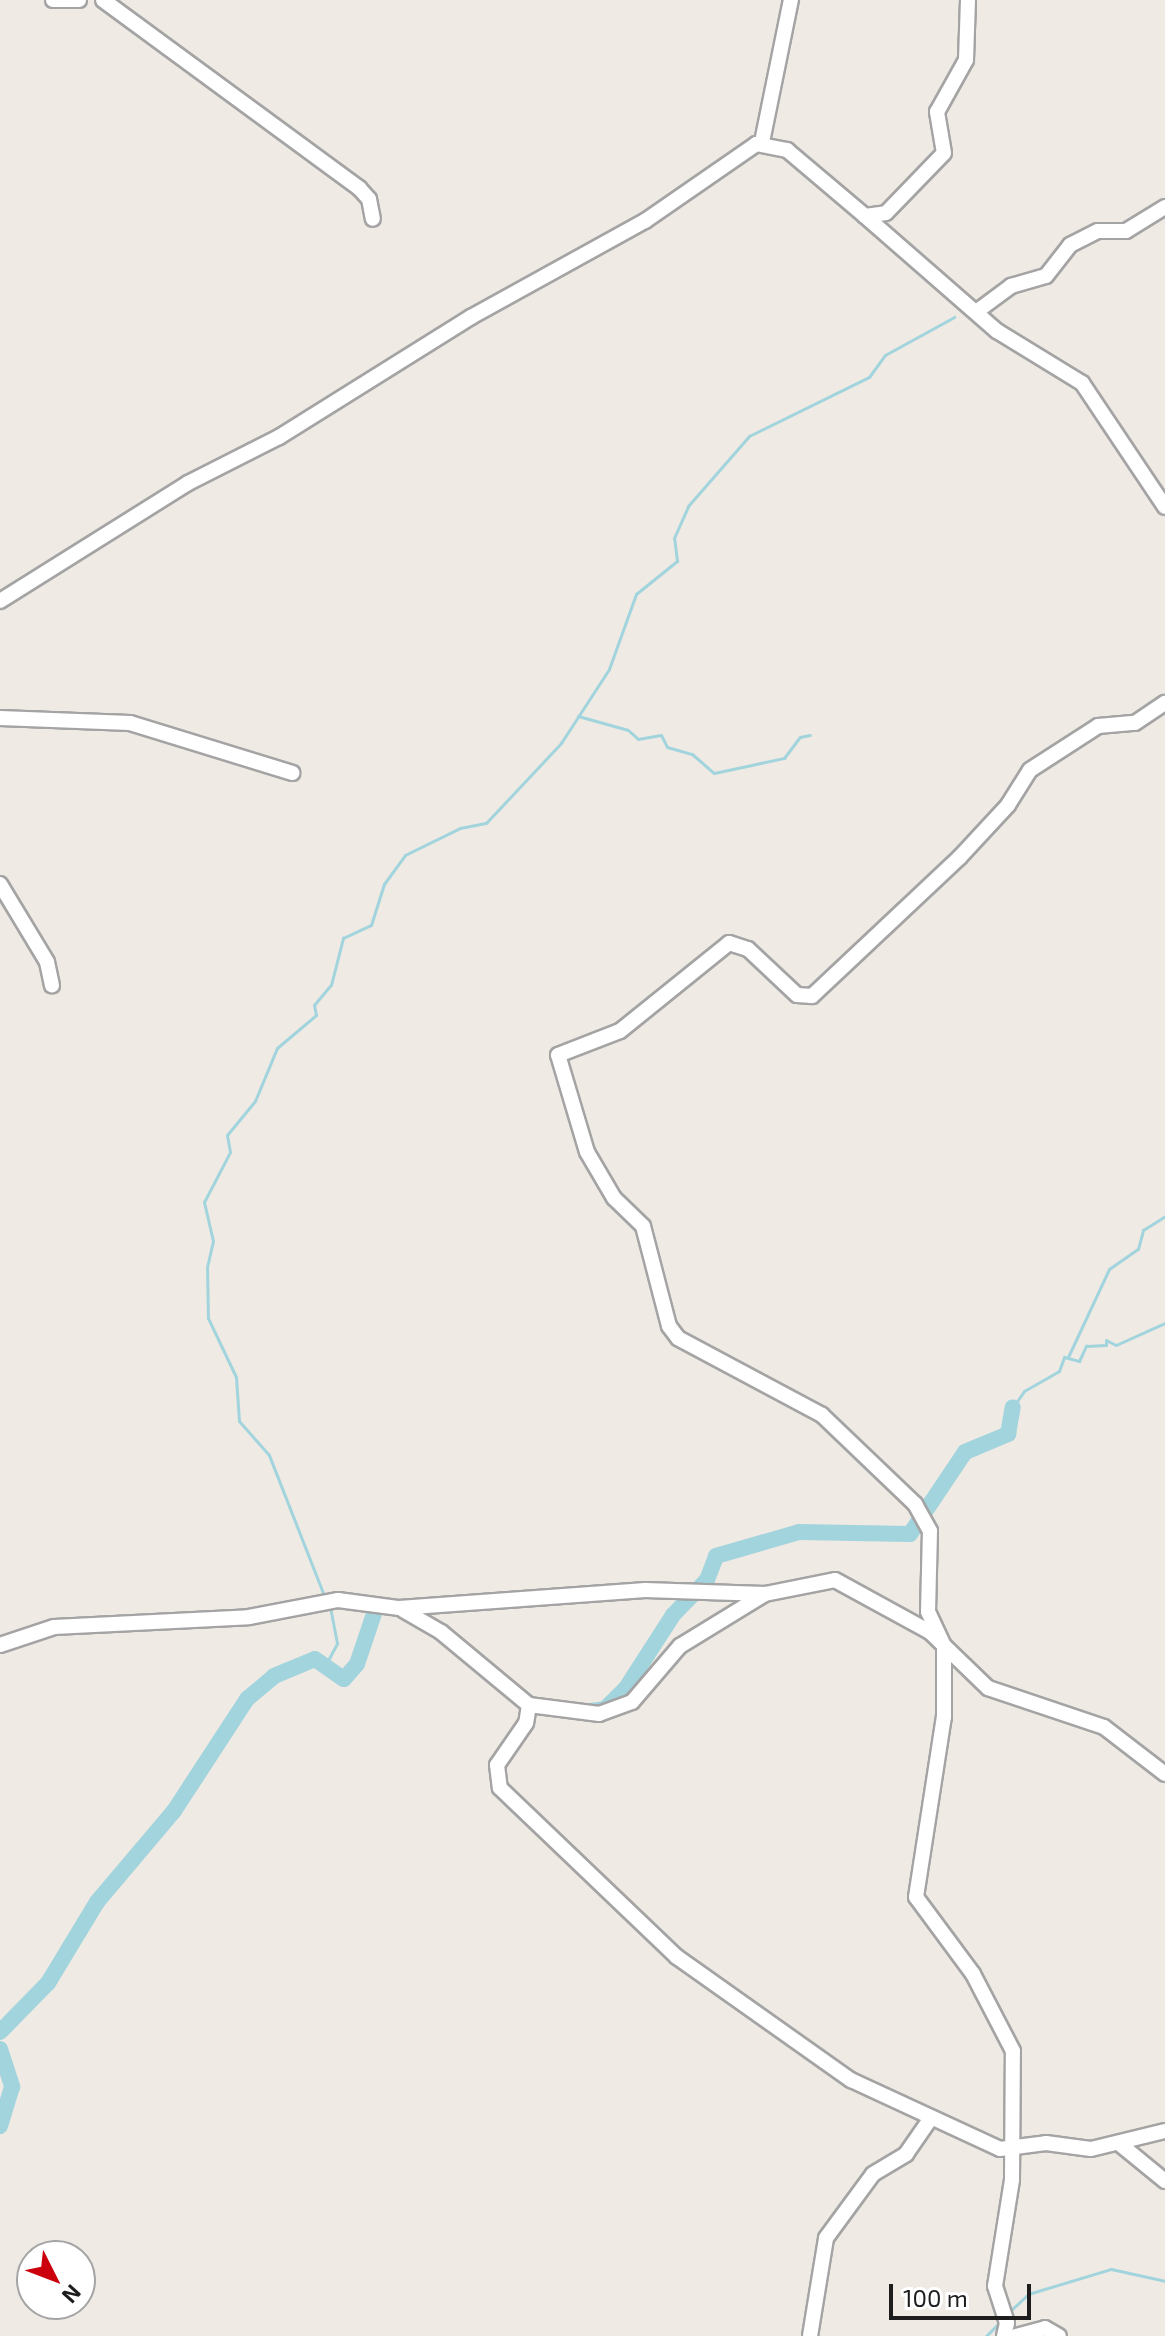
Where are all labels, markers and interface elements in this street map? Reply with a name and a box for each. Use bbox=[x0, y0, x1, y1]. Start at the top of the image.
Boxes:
north arrow bbox=[16, 2240, 96, 2320]
scale bar bbox=[893, 2268, 1035, 2318]
text: N bbox=[57, 2280, 87, 2309]
text: 100 m bbox=[903, 2283, 968, 2312]

